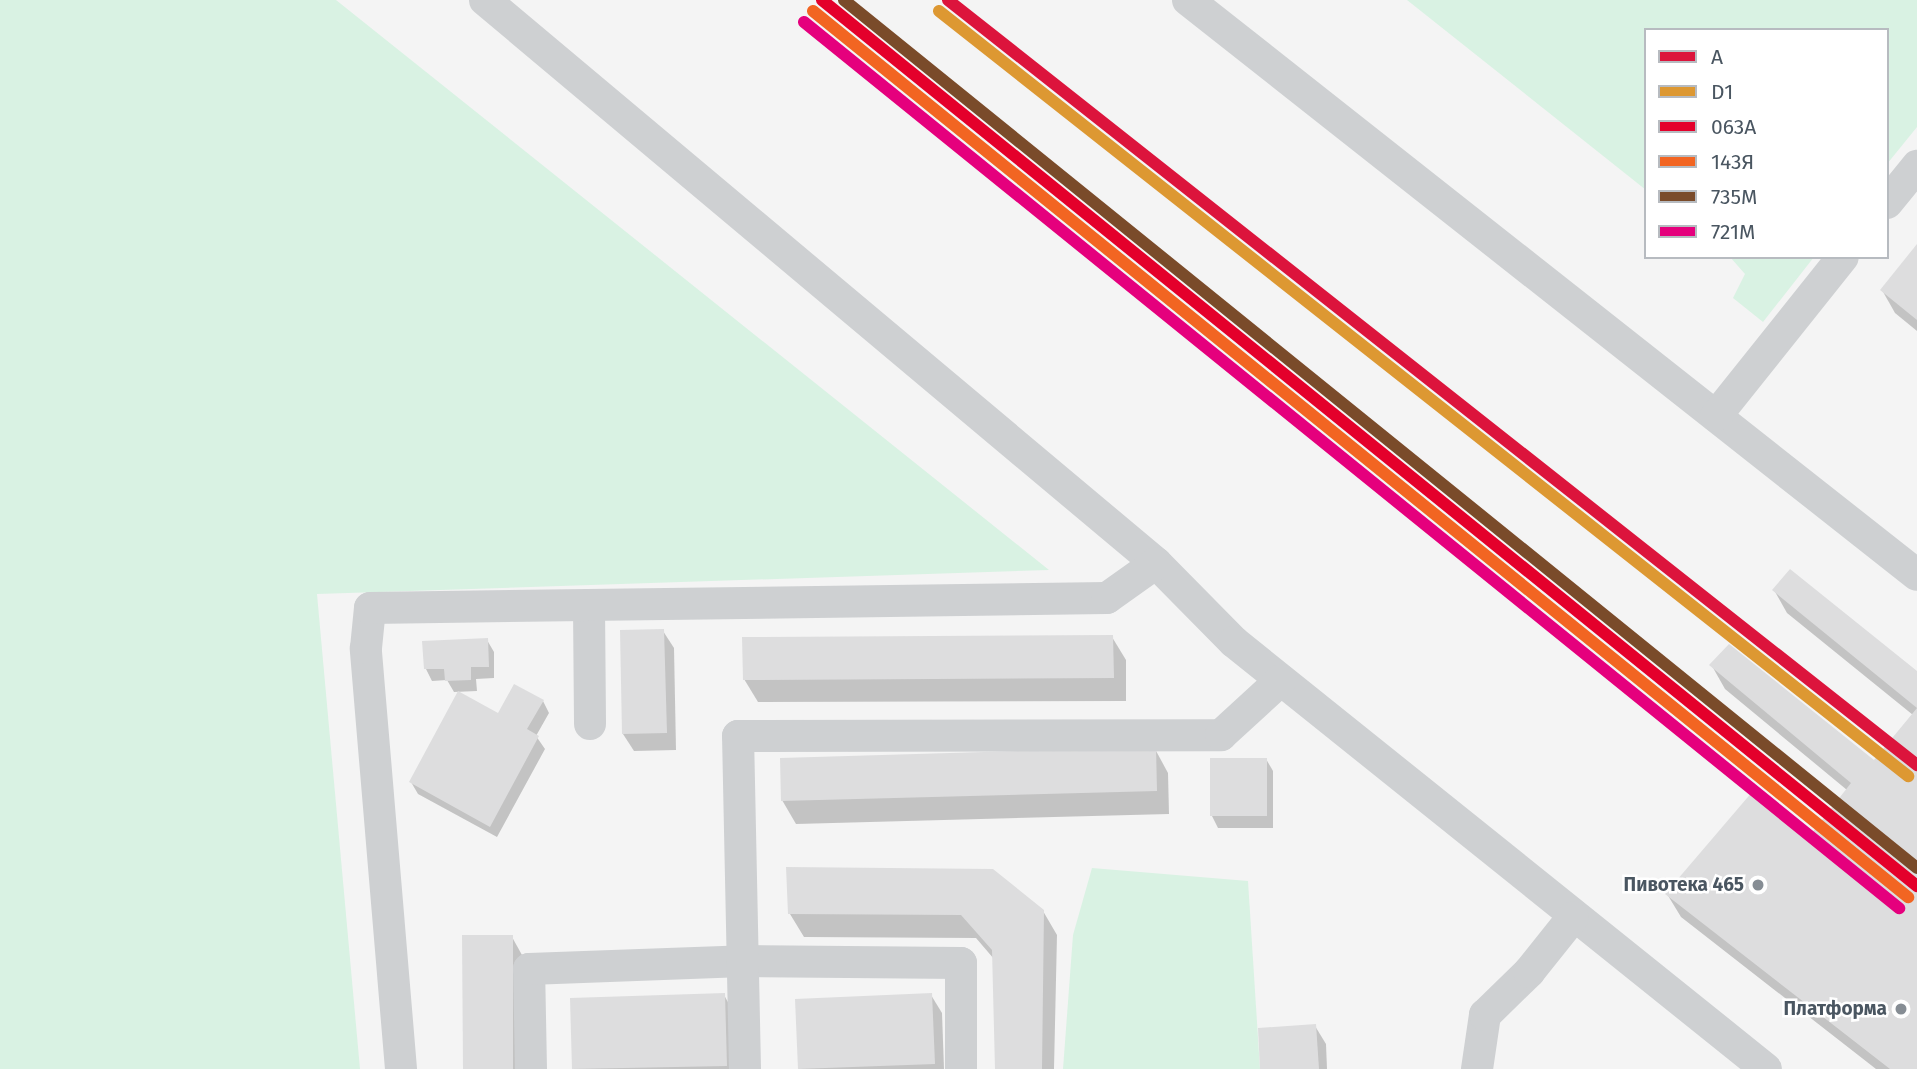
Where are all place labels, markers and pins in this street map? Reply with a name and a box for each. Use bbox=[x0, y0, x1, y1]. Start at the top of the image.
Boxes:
place label: Пивотека 465 bbox=[1624, 874, 1744, 896]
marker: Пивотека 465 bbox=[1750, 877, 1766, 893]
place label: Платформа bbox=[1783, 998, 1887, 1020]
marker: Платформа bbox=[1893, 1001, 1909, 1017]

